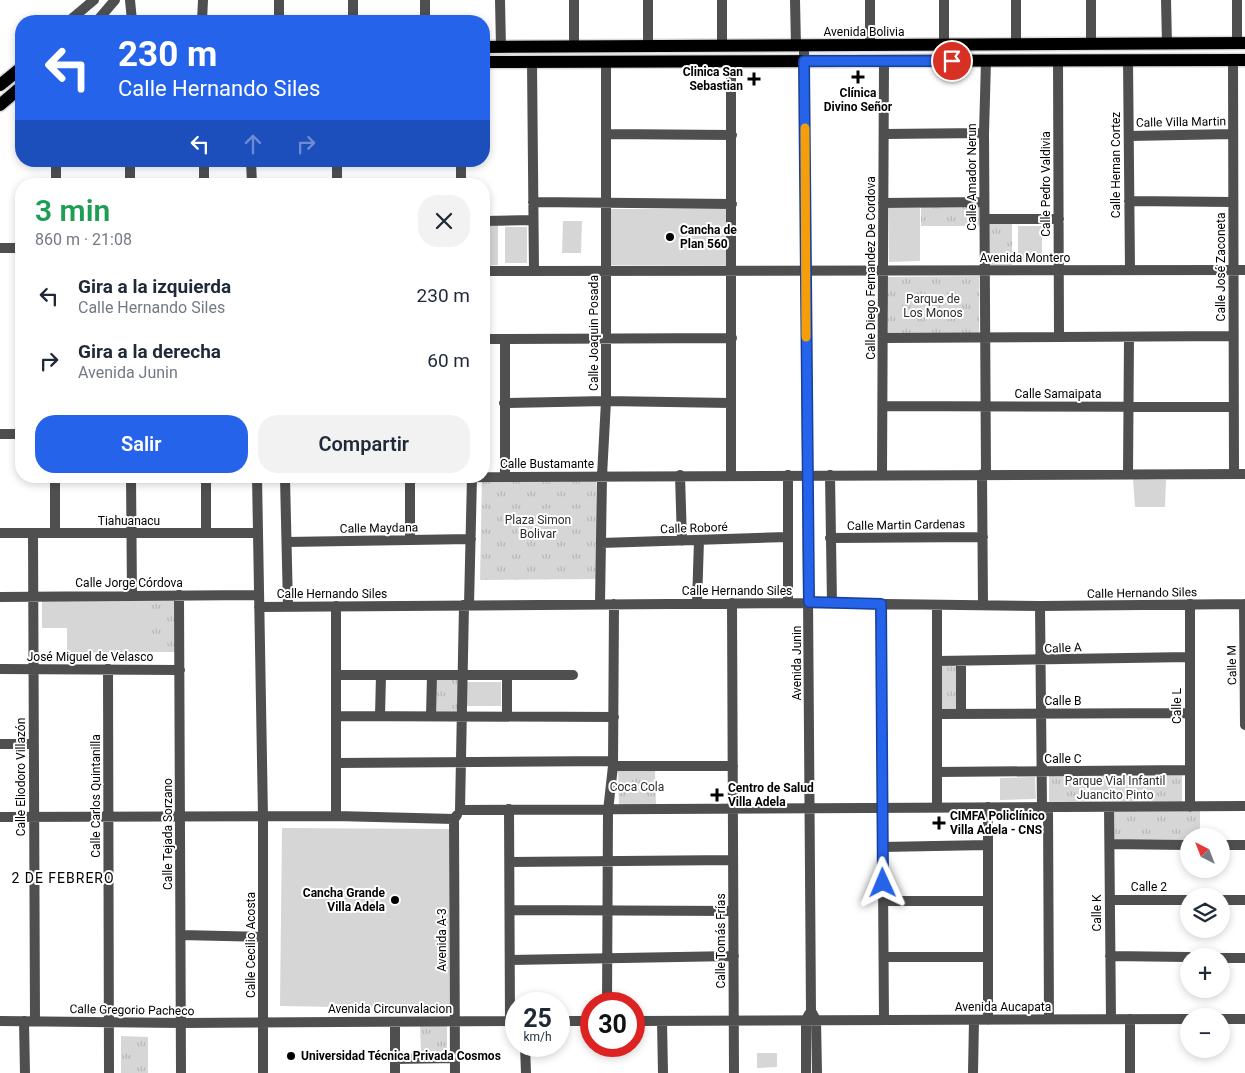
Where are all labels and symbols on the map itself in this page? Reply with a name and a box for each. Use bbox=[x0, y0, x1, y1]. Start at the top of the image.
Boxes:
street label: Avenida Bolivia bbox=[824, 25, 904, 39]
pin bbox=[931, 40, 973, 82]
place label: Clinica San Sebastian bbox=[683, 65, 743, 93]
marker: Clínica Divino Señor bbox=[851, 70, 865, 84]
marker: Clinica San Sebastian bbox=[747, 72, 761, 86]
place label: Clínica Divino Señor bbox=[824, 86, 893, 114]
street label: Calle Hernan Cortez bbox=[1109, 112, 1123, 218]
street label: Calle Villa Martin bbox=[1136, 114, 1226, 130]
street label: Calle Amador Nerun bbox=[965, 123, 979, 231]
street label: Calle Pedro Valdivia bbox=[1039, 131, 1053, 237]
street label: Calle Diego Fernandez De Cordova bbox=[864, 176, 878, 360]
street label: Calle José Zaconeta bbox=[1214, 213, 1228, 321]
place label: Cancha de Plan 560 bbox=[680, 223, 737, 251]
marker: Cancha de Plan 560 bbox=[664, 231, 676, 243]
street label: Avenida Montero bbox=[980, 251, 1070, 265]
street label: Calle Joaquin Posada bbox=[587, 275, 601, 391]
park label: Parque de Los Monos bbox=[903, 292, 963, 320]
street label: Calle Samaipata bbox=[1015, 387, 1101, 401]
street label: Calle Bustamante bbox=[500, 457, 594, 471]
park label: Plaza Simon Bolivar bbox=[505, 513, 571, 541]
street label: Tiahuanacu bbox=[98, 514, 160, 528]
street label: Calle Martin Cardenas bbox=[847, 517, 965, 533]
street label: Calle Maydana bbox=[340, 520, 418, 536]
street label: Calle Roboré bbox=[660, 520, 728, 536]
street label: Calle Jorge Córdova bbox=[75, 576, 183, 590]
street label: Calle Hernando Siles bbox=[682, 584, 792, 598]
street label: Calle Hernando Siles bbox=[1087, 585, 1197, 601]
street label: Calle Hernando Siles bbox=[277, 587, 387, 601]
street label: Avenida Junin bbox=[790, 626, 804, 700]
street label: Calle A bbox=[1044, 640, 1082, 656]
street label: Calle M bbox=[1225, 645, 1239, 685]
street label: José Miguel de Velasco bbox=[27, 650, 153, 664]
street label: Calle L bbox=[1170, 687, 1184, 724]
street label: Calle B bbox=[1045, 694, 1082, 708]
street label: Calle Eliodoro Villazón bbox=[14, 718, 28, 836]
street label: Calle Carlos Quintanilla bbox=[89, 734, 103, 858]
street label: Calle C bbox=[1044, 752, 1082, 766]
park label: Parque Vial Infantil Juancito Pinto bbox=[1065, 774, 1165, 802]
street label: Calle Tejada Sorzano bbox=[161, 778, 175, 890]
park label: Coca Cola bbox=[610, 780, 664, 794]
place label: Centro de Salud Villa Adela bbox=[728, 781, 814, 809]
marker: Centro de Salud Villa Adela bbox=[710, 788, 724, 802]
place label: CIMFA Policlínico Villa Adela - CNS bbox=[950, 809, 1045, 837]
marker: CIMFA Policlínico Villa Adela - CNS bbox=[932, 816, 946, 830]
north arrow bbox=[1180, 828, 1230, 878]
position arrow bbox=[856, 856, 908, 908]
district label: 2 DE FEBRERO bbox=[11, 870, 115, 886]
street label: Calle 2 bbox=[1131, 880, 1167, 894]
place label: Cancha Grande Villa Adela bbox=[303, 886, 386, 914]
street label: Calle Cecilio Acosta bbox=[244, 892, 258, 998]
street label: Calle Tomás Frías bbox=[714, 893, 728, 989]
marker: Cancha Grande Villa Adela bbox=[389, 894, 401, 906]
street label: Calle K bbox=[1090, 894, 1104, 932]
street label: Avenida A-3 bbox=[435, 908, 449, 972]
speed limit sign: 30 bbox=[580, 992, 645, 1057]
street label: Avenida Aucapata bbox=[955, 1000, 1051, 1014]
street label: Calle Gregorio Pacheco bbox=[69, 1002, 195, 1018]
street label: Avenida Circunvalacion bbox=[328, 1002, 452, 1016]
place label: Universidad Técnica Privada Cosmos bbox=[301, 1049, 501, 1063]
marker: Universidad Técnica Privada Cosmos bbox=[285, 1050, 297, 1062]

